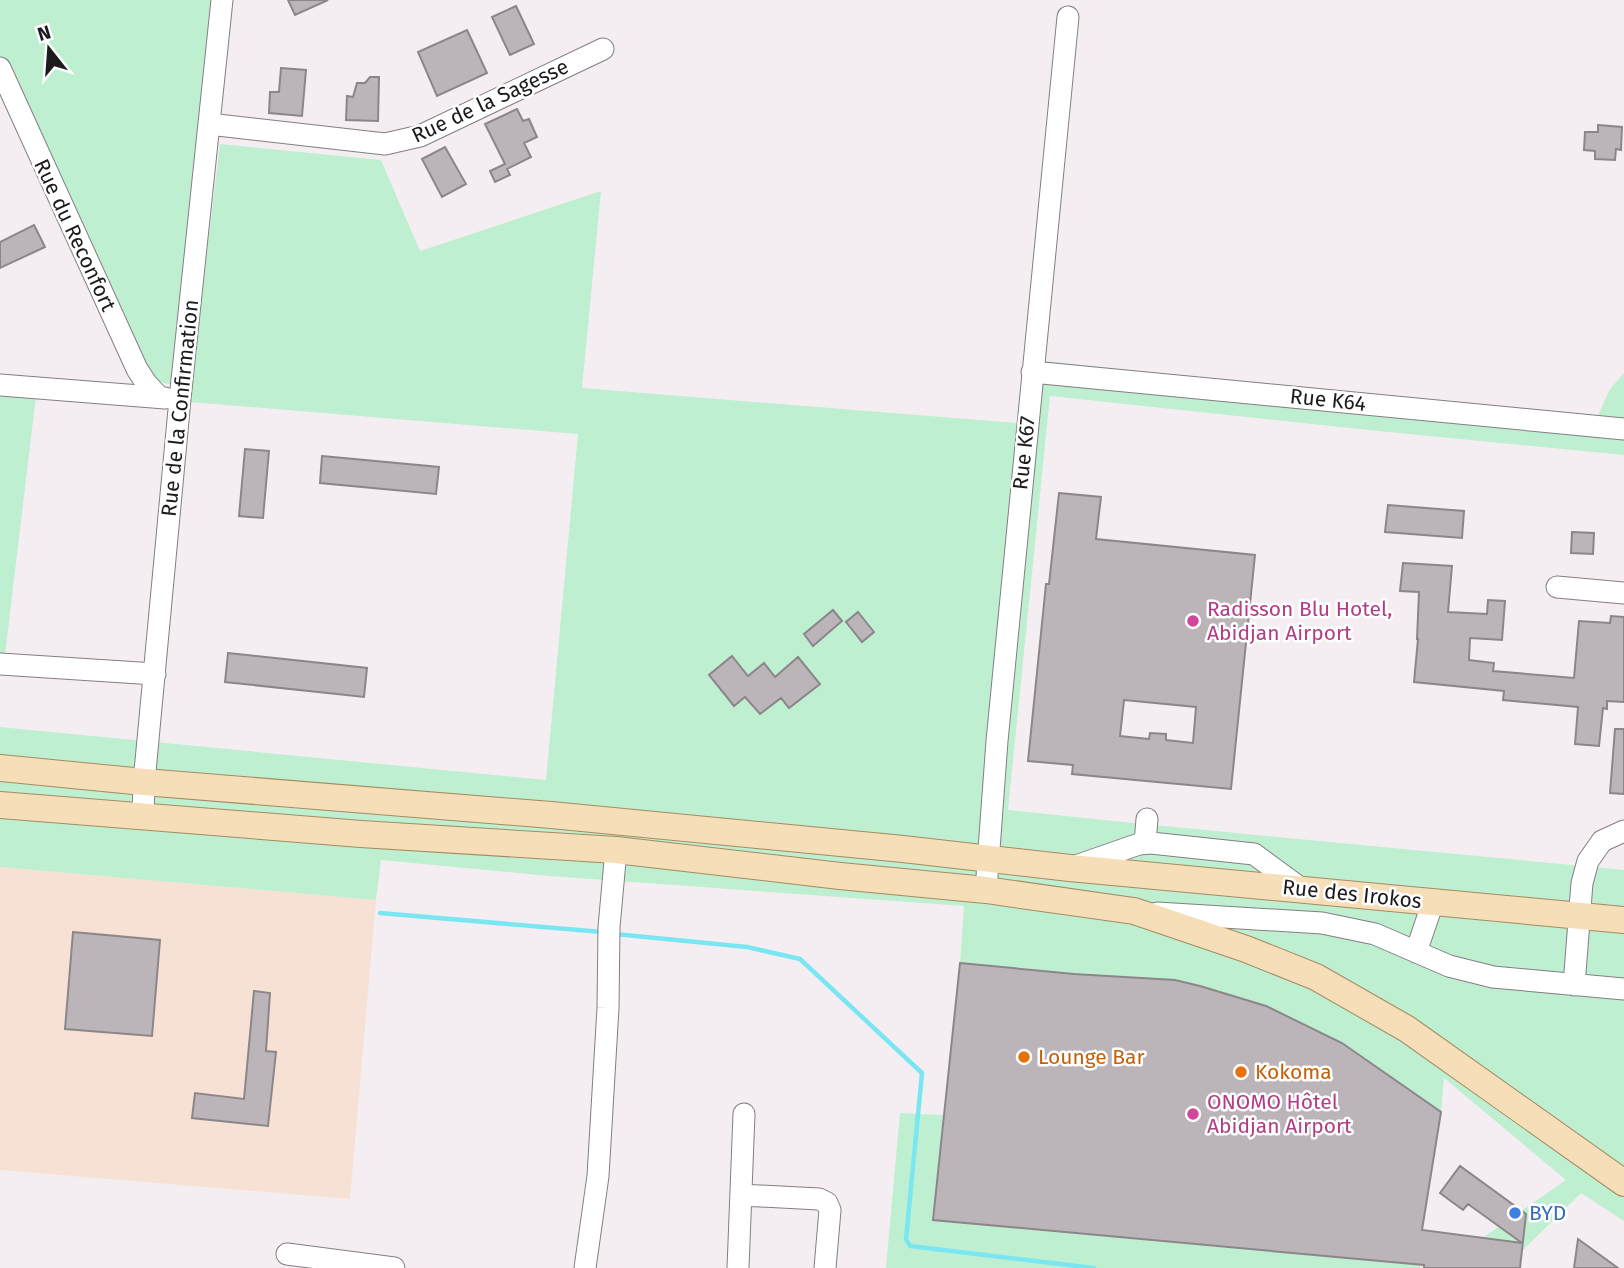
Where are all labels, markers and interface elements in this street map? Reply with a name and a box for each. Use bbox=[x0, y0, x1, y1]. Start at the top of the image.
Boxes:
north arrow bbox=[14, 14, 84, 84]
text: N bbox=[35, 20, 54, 46]
street label: Rue de la Sagesse bbox=[407, 53, 573, 149]
street label: Rue du Reconfort bbox=[28, 155, 122, 316]
street label: Rue de la Confirmation bbox=[156, 298, 204, 518]
street label: Rue K64 bbox=[1289, 383, 1367, 417]
street label: Rue K67 bbox=[1007, 415, 1041, 491]
place label: Radisson Blu Hotel, Abidjan Airport bbox=[1207, 596, 1392, 646]
marker: Radisson Blu Hotel, Abidjan Airport bbox=[1185, 613, 1201, 629]
street label: Rue des Irokos bbox=[1281, 874, 1423, 914]
place label: Lounge Bar bbox=[1038, 1044, 1145, 1070]
marker: Lounge Bar bbox=[1016, 1049, 1032, 1065]
place label: Kokoma bbox=[1255, 1059, 1332, 1085]
marker: Kokoma bbox=[1233, 1064, 1249, 1080]
place label: ONOMO Hôtel Abidjan Airport bbox=[1207, 1089, 1352, 1139]
marker: ONOMO Hôtel Abidjan Airport bbox=[1185, 1106, 1201, 1122]
place label: BYD bbox=[1529, 1200, 1566, 1226]
marker: BYD bbox=[1507, 1205, 1523, 1221]

